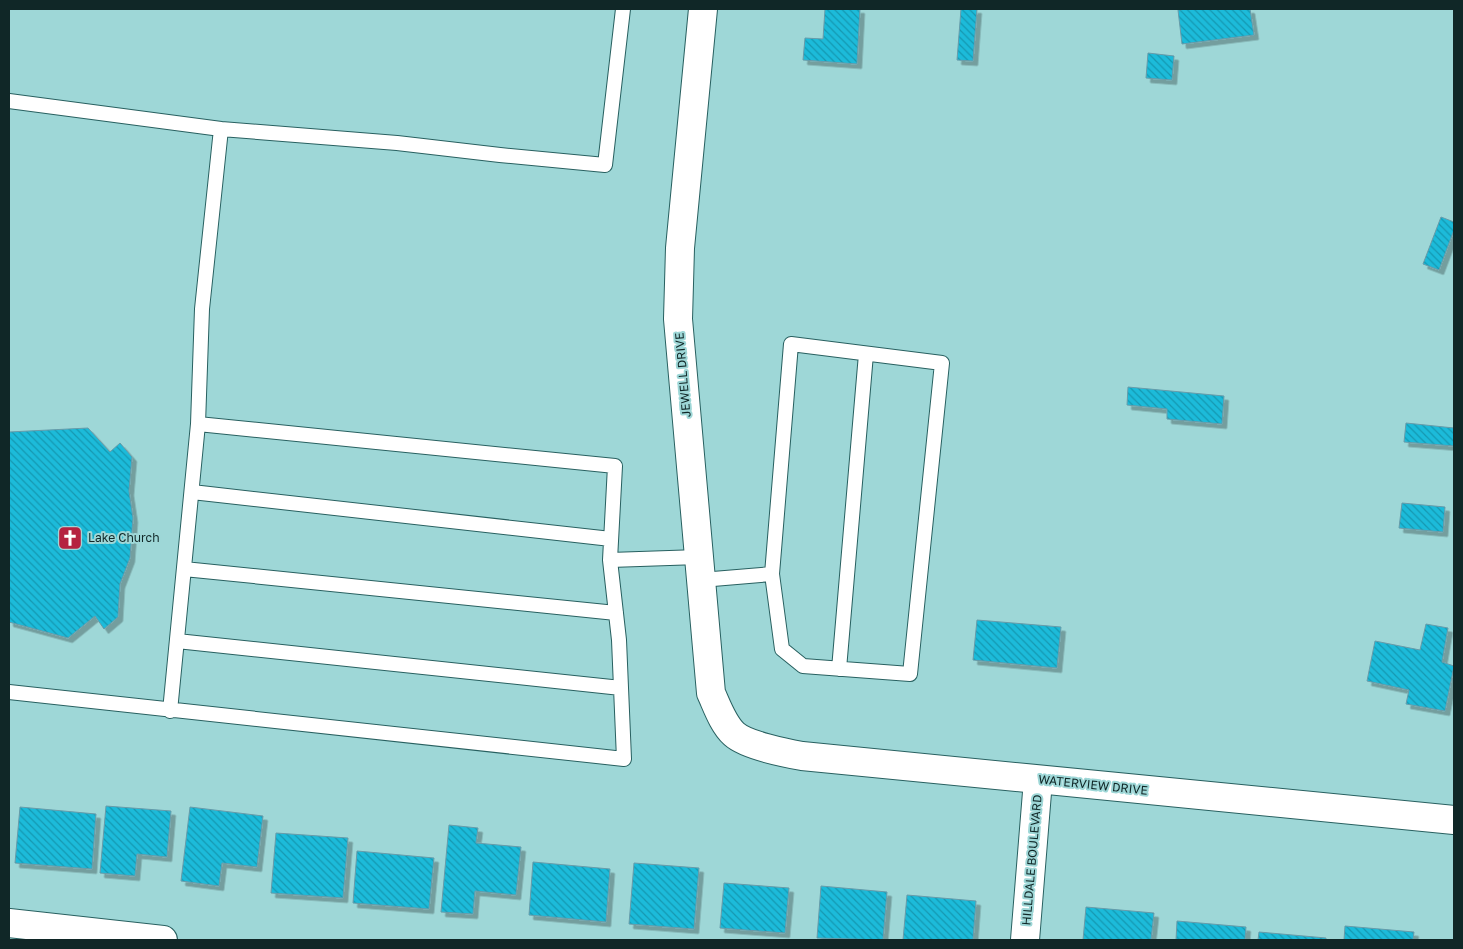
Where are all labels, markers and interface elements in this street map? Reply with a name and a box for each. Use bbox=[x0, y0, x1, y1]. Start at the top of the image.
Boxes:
street label: JEWELL DRIVE bbox=[671, 332, 694, 418]
church icon: Lake Church bbox=[57, 525, 83, 551]
place label: Lake Church bbox=[88, 530, 160, 545]
street label: WATERVIEW DRIVE bbox=[1038, 771, 1148, 798]
street label: HILLDALE BOULEVARD bbox=[1018, 794, 1045, 926]

